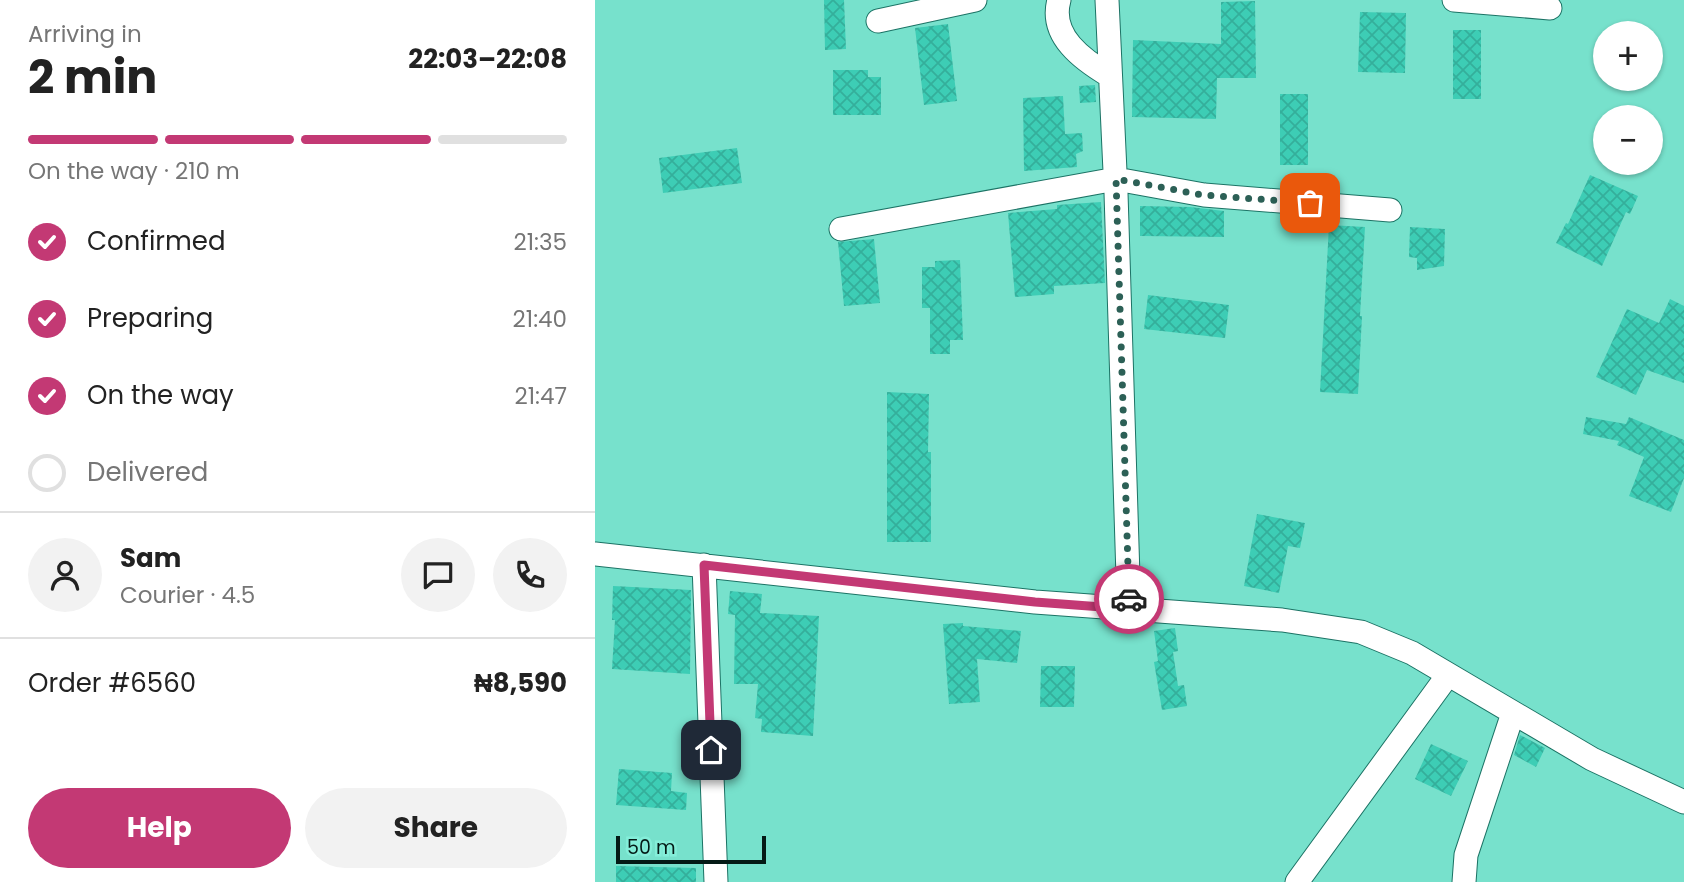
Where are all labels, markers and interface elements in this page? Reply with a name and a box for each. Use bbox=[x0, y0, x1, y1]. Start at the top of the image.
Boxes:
text: Arriving in bbox=[28, 18, 142, 50]
map controls bbox=[1593, 21, 1663, 175]
button: + bbox=[1593, 21, 1663, 91]
text: 22:03–22:08 bbox=[408, 41, 567, 77]
text: 2 min bbox=[28, 45, 157, 109]
button: − bbox=[1593, 105, 1663, 175]
text: On the way · 210 m bbox=[28, 155, 240, 187]
pin bbox=[1280, 173, 1340, 233]
icon: bag bbox=[1291, 184, 1329, 222]
icon: check bbox=[28, 223, 66, 261]
text: Confirmed bbox=[87, 223, 225, 259]
text: 21:35 bbox=[514, 226, 567, 258]
icon: check bbox=[28, 300, 66, 338]
text: Preparing bbox=[87, 300, 213, 336]
text: 21:40 bbox=[513, 303, 567, 335]
icon: check bbox=[28, 377, 66, 415]
text: On the way bbox=[87, 377, 234, 413]
text: 21:47 bbox=[514, 380, 567, 412]
text: Delivered bbox=[87, 454, 208, 490]
button: person bbox=[28, 538, 102, 612]
button: chat bbox=[401, 538, 475, 612]
button: phone bbox=[493, 538, 567, 612]
text: Sam bbox=[120, 540, 181, 576]
courier bbox=[1094, 564, 1164, 634]
text: Courier · 4.5 bbox=[120, 579, 255, 611]
icon: car bbox=[1110, 580, 1148, 618]
text: Order #6560 bbox=[28, 665, 196, 701]
text: ₦8,590 bbox=[474, 665, 567, 701]
pin bbox=[681, 720, 741, 780]
icon: home bbox=[692, 731, 730, 769]
button: Help bbox=[28, 788, 291, 868]
button: Share bbox=[305, 788, 567, 868]
scale bar bbox=[616, 833, 767, 865]
text: 50 m bbox=[627, 834, 676, 861]

